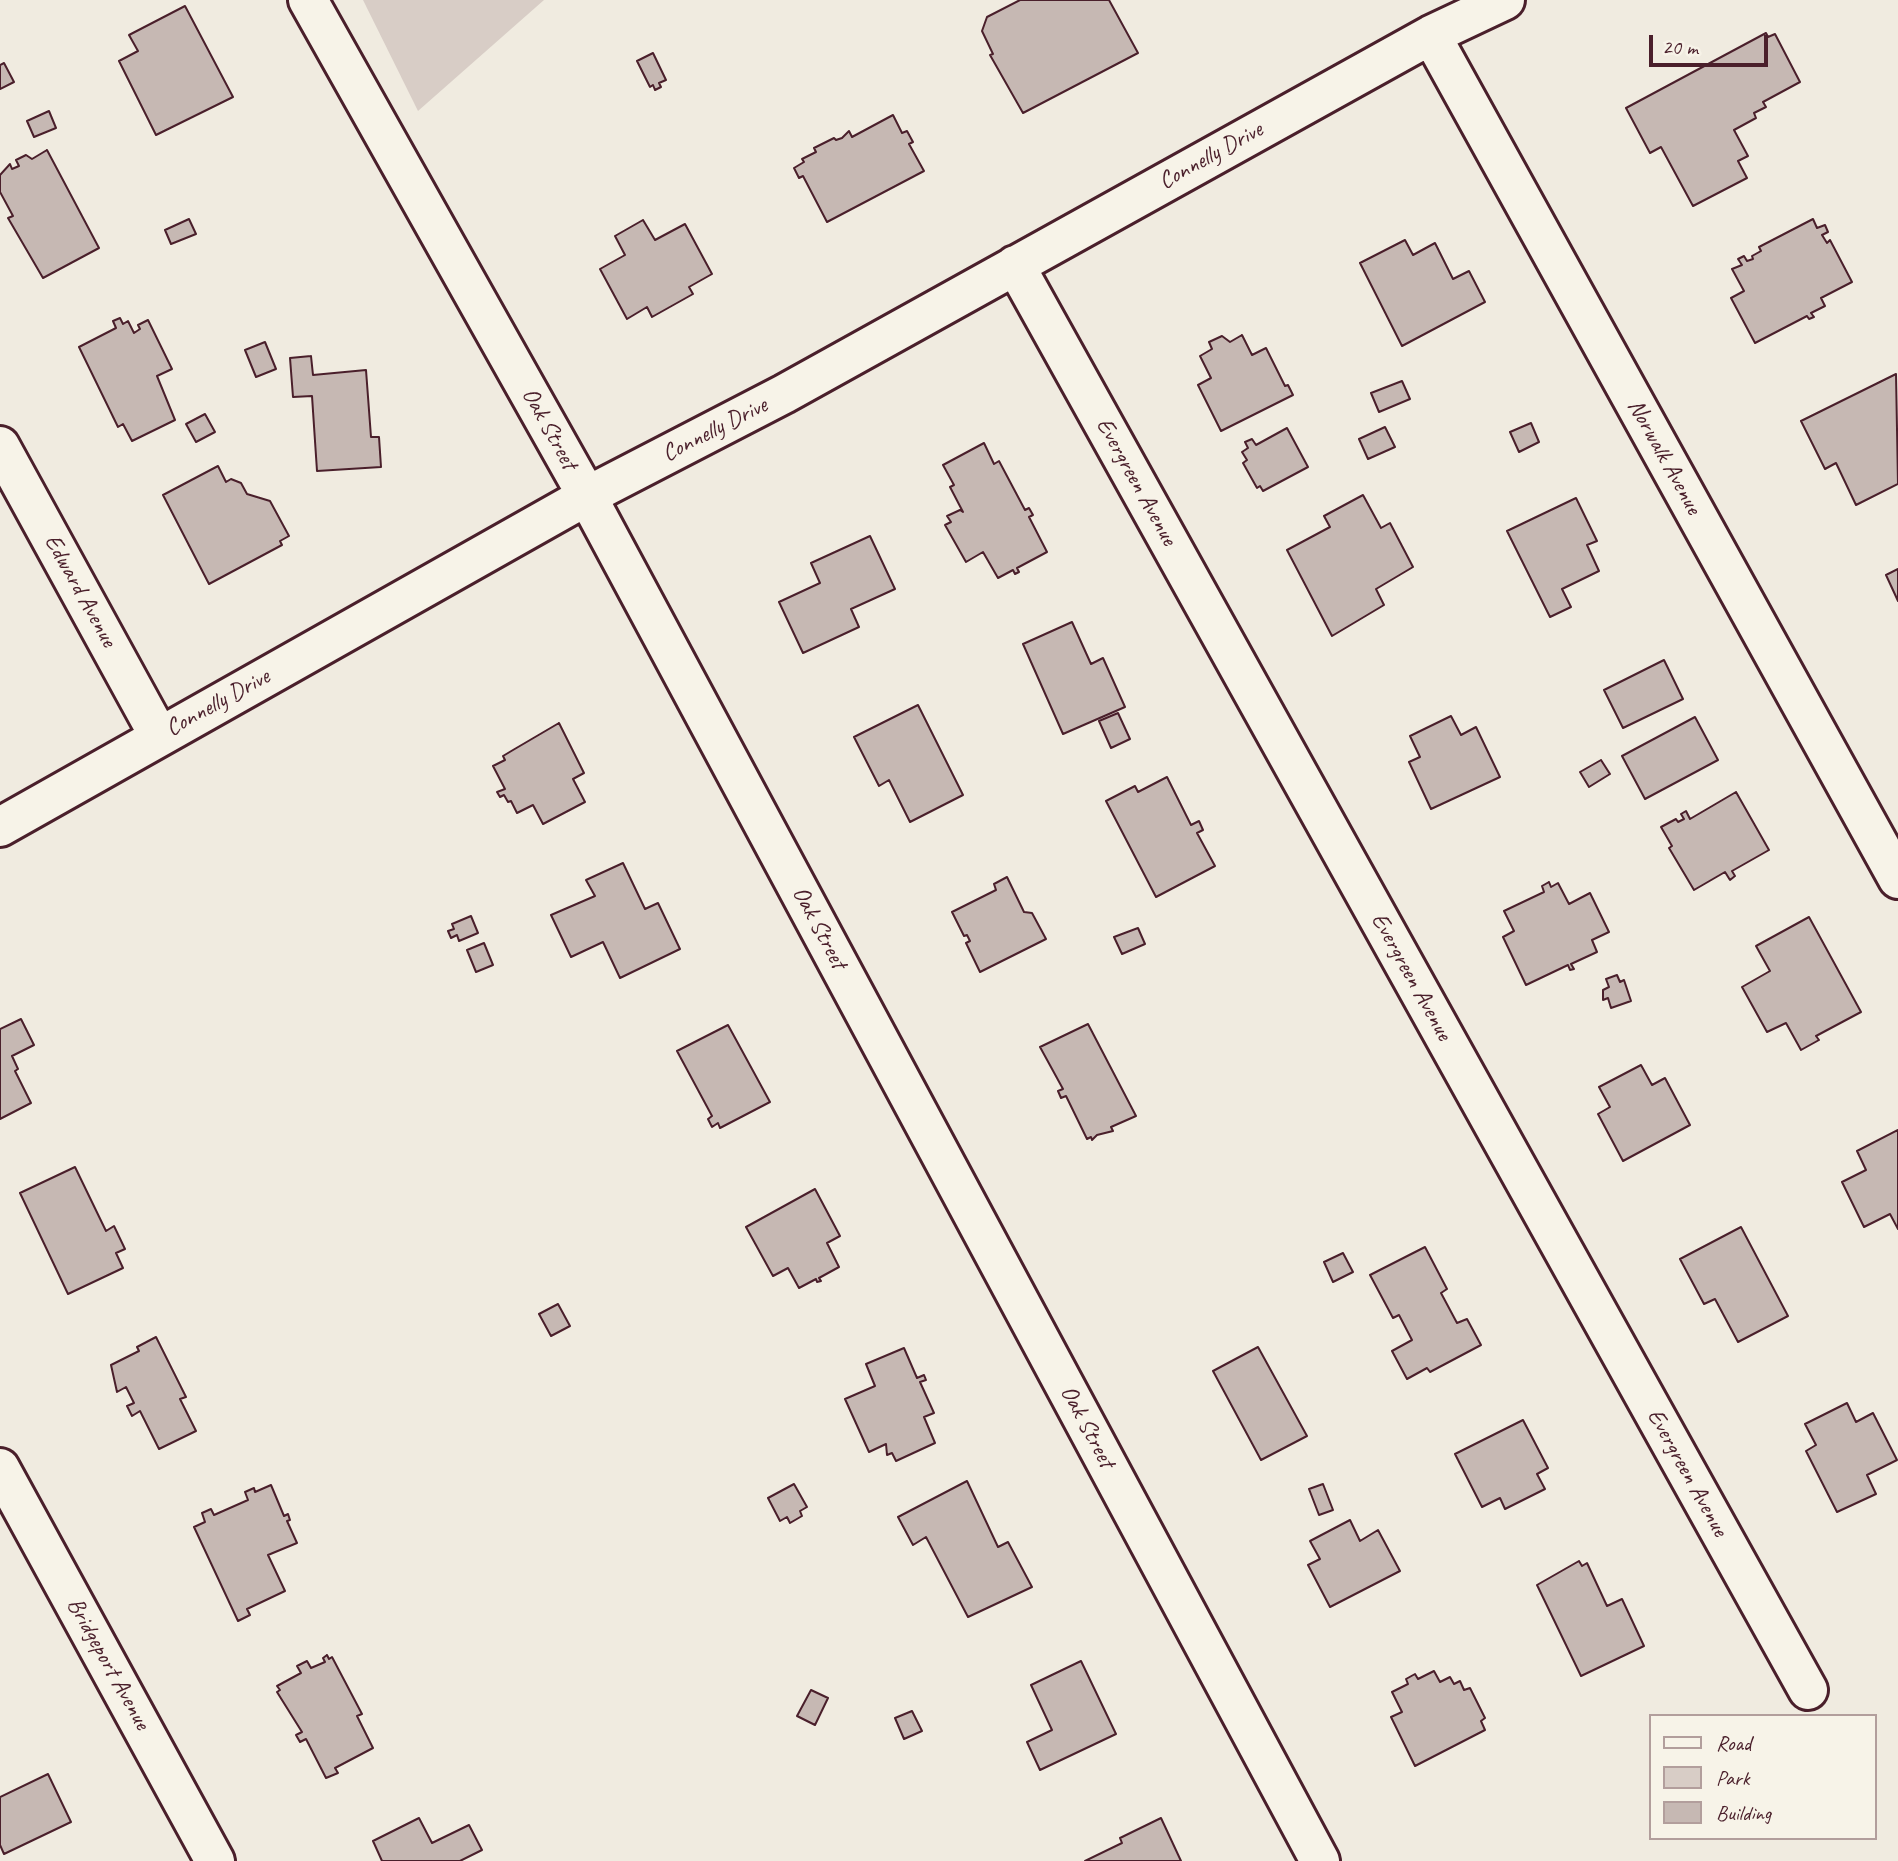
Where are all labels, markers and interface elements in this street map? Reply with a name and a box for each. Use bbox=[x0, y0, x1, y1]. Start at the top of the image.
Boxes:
scale bar bbox=[1653, 21, 1772, 65]
text: 20 m bbox=[1662, 34, 1698, 60]
street label: Connelly Drive bbox=[1154, 116, 1268, 196]
street label: Oak Street bbox=[515, 383, 583, 475]
street label: Connelly Drive bbox=[657, 391, 773, 469]
street label: Norwalk Avenue bbox=[1621, 394, 1707, 520]
street label: Evergreen Avenue bbox=[1089, 413, 1183, 551]
street label: Edward Avenue bbox=[37, 530, 123, 652]
street label: Connelly Drive bbox=[161, 663, 275, 743]
street label: Oak Street bbox=[785, 882, 853, 974]
street label: Evergreen Avenue bbox=[1364, 908, 1458, 1046]
street label: Oak Street bbox=[1053, 1381, 1121, 1473]
street label: Evergreen Avenue bbox=[1640, 1404, 1734, 1542]
street label: Bridgeport Avenue bbox=[60, 1593, 156, 1735]
legend bbox=[1650, 1714, 1877, 1840]
text: Road bbox=[1716, 1730, 1751, 1756]
text: Park bbox=[1716, 1765, 1749, 1791]
text: Building bbox=[1716, 1800, 1771, 1826]

